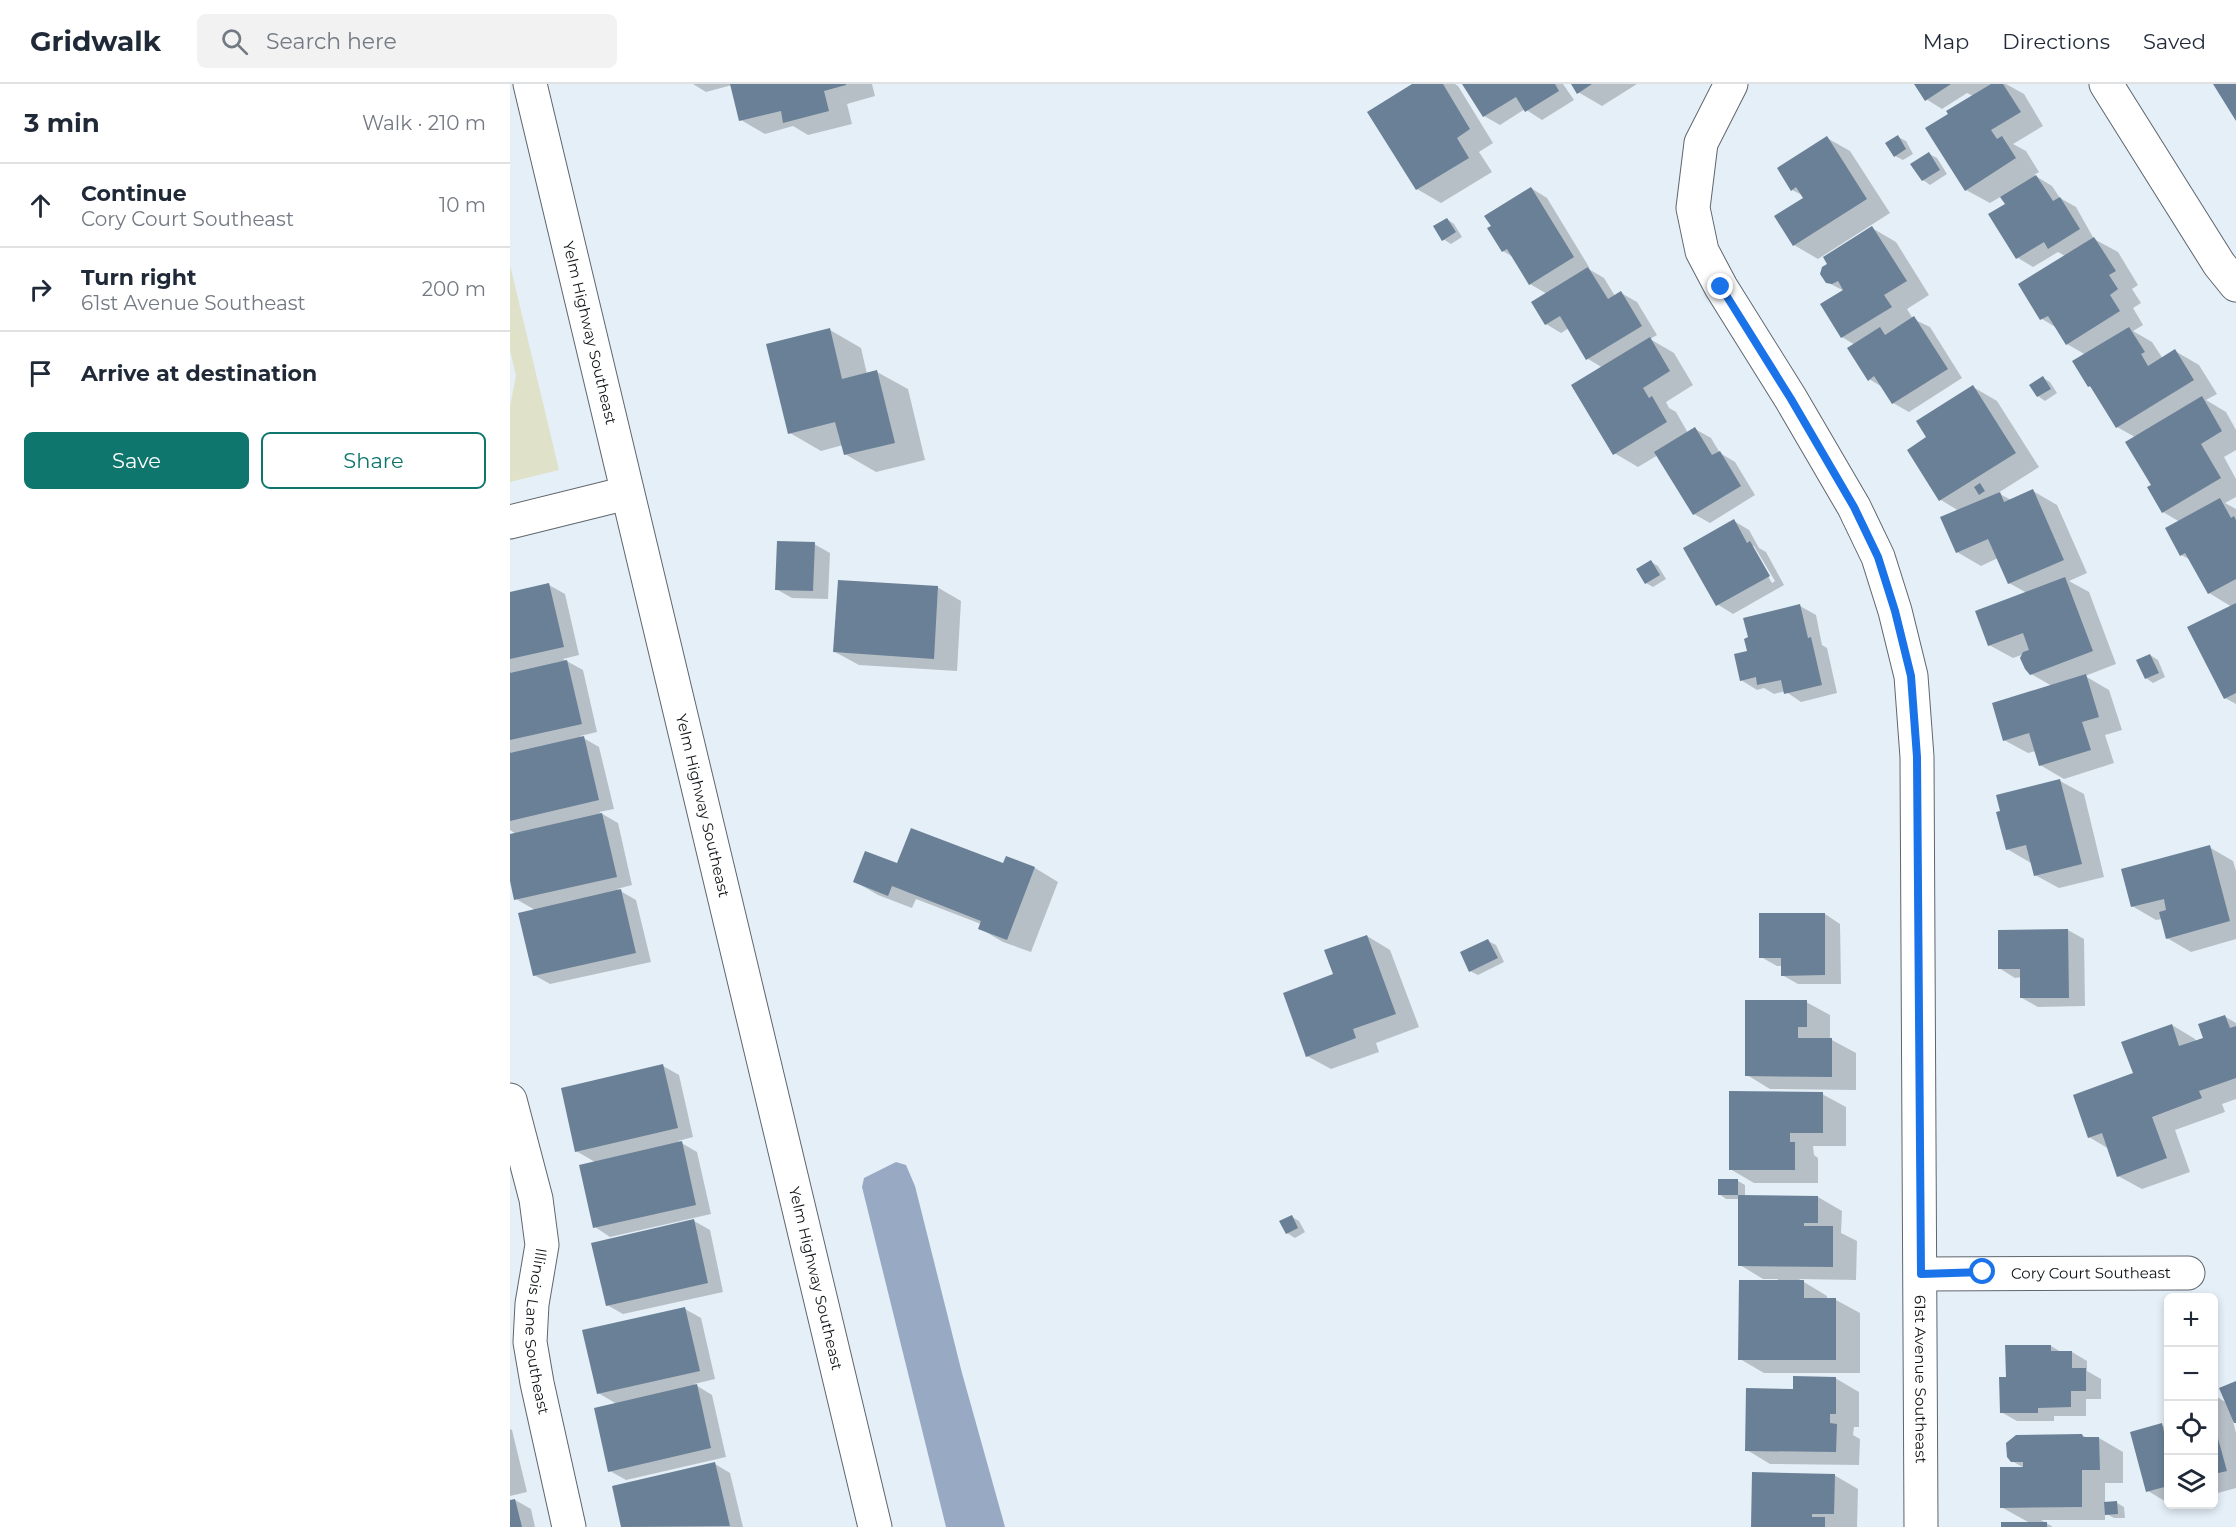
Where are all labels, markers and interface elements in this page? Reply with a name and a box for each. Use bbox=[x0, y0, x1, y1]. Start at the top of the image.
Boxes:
search box bbox=[197, 14, 617, 68]
text: Gridwalk bbox=[30, 24, 161, 58]
icon: search bbox=[218, 25, 251, 58]
text: Search here bbox=[266, 28, 397, 55]
text: Map bbox=[1923, 29, 1969, 54]
text: Directions bbox=[2002, 29, 2110, 54]
text: Saved bbox=[2143, 29, 2206, 54]
text: 3 min bbox=[24, 107, 100, 139]
text: Walk · 210 m bbox=[362, 111, 486, 135]
text: Continue bbox=[81, 180, 187, 207]
icon: ahead bbox=[24, 189, 57, 222]
text: 10 m bbox=[439, 193, 486, 217]
text: Cory Court Southeast bbox=[81, 207, 294, 231]
street label: Yelm Highway Southeast bbox=[559, 239, 621, 426]
text: Turn right bbox=[81, 264, 196, 291]
icon: right bbox=[24, 273, 57, 306]
route end bbox=[1707, 273, 1733, 299]
text: 200 m bbox=[422, 277, 486, 301]
text: 61st Avenue Southeast bbox=[81, 291, 306, 315]
icon: arrive bbox=[24, 357, 57, 390]
text: Arrive at destination bbox=[81, 360, 317, 387]
button: Save bbox=[24, 432, 249, 489]
button: Share bbox=[261, 432, 486, 489]
street label: Yelm Highway Southeast bbox=[672, 712, 734, 899]
street label: Yelm Highway Southeast bbox=[785, 1185, 847, 1372]
street label: Illinois Lane Southeast bbox=[521, 1246, 554, 1416]
route start bbox=[1969, 1258, 1995, 1284]
street label: Cory Court Southeast bbox=[2011, 1263, 2171, 1283]
map controls bbox=[2164, 1293, 2218, 1509]
button: + bbox=[2164, 1293, 2218, 1347]
street label: 61st Avenue Southeast bbox=[1911, 1295, 1931, 1464]
button: − bbox=[2164, 1347, 2218, 1401]
button: locate bbox=[2164, 1401, 2218, 1455]
button: layers bbox=[2164, 1455, 2218, 1509]

